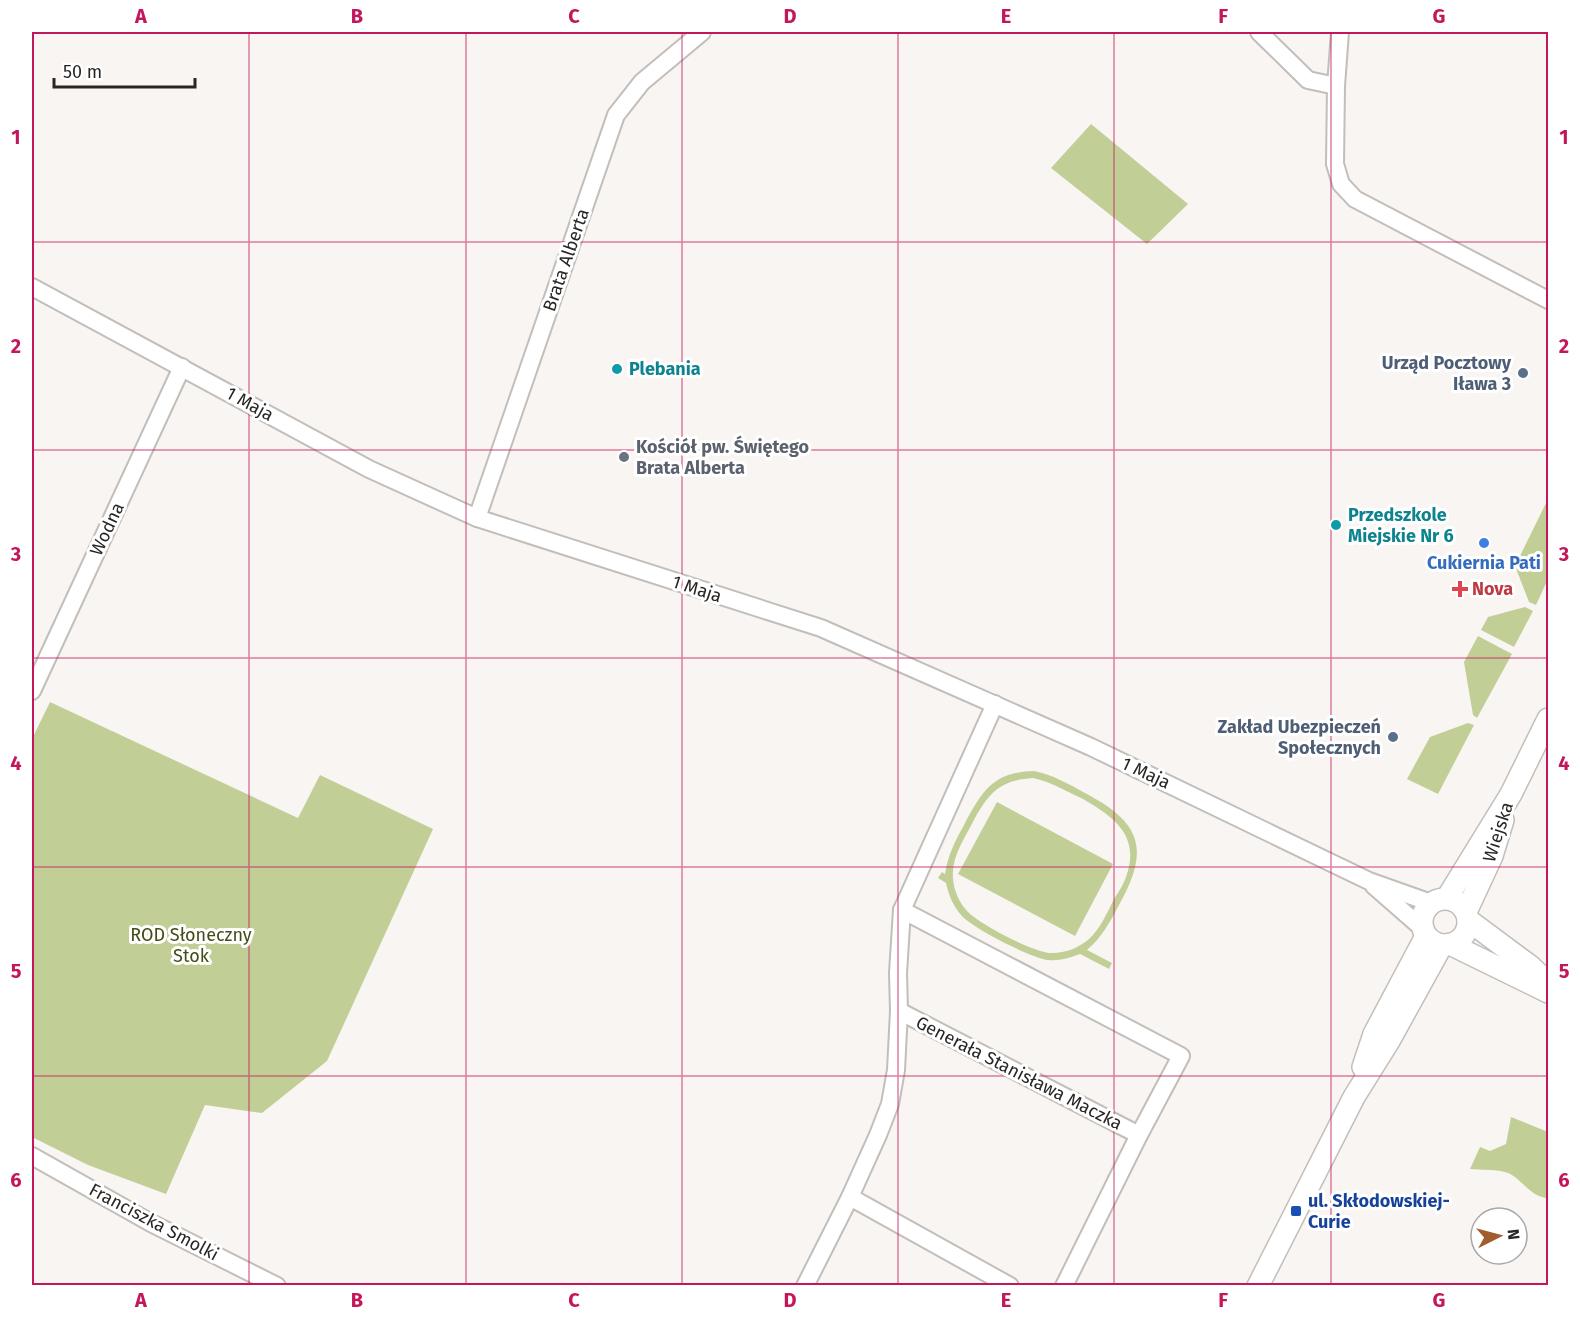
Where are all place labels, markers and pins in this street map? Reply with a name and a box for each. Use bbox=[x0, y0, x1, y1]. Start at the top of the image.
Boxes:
place label: Urząd Pocztowy Iława 3 bbox=[1382, 352, 1512, 395]
place label: Plebania bbox=[629, 358, 701, 380]
marker: Plebania bbox=[610, 362, 624, 376]
marker: Urząd Pocztowy Iława 3 bbox=[1516, 366, 1530, 380]
place label: Kościół pw. Świętego Brata Alberta bbox=[636, 435, 809, 479]
marker: Kościół pw. Świętego Brata Alberta bbox=[617, 450, 631, 464]
place label: Przedszkole Miejskie Nr 6 bbox=[1348, 504, 1454, 547]
marker: Przedszkole Miejskie Nr 6 bbox=[1329, 518, 1343, 532]
marker: Cukiernia Pati bbox=[1477, 536, 1491, 550]
place label: Cukiernia Pati bbox=[1427, 552, 1541, 574]
place label: Nova bbox=[1472, 578, 1513, 600]
marker: Nova bbox=[1453, 582, 1467, 596]
place label: Zakład Ubezpieczeń Społecznych bbox=[1218, 716, 1381, 759]
marker: Zakład Ubezpieczeń Społecznych bbox=[1386, 730, 1400, 744]
place label: ul. Skłodowskiej- Curie bbox=[1308, 1190, 1450, 1233]
marker: ul. Skłodowskiej- Curie bbox=[1289, 1204, 1303, 1218]

